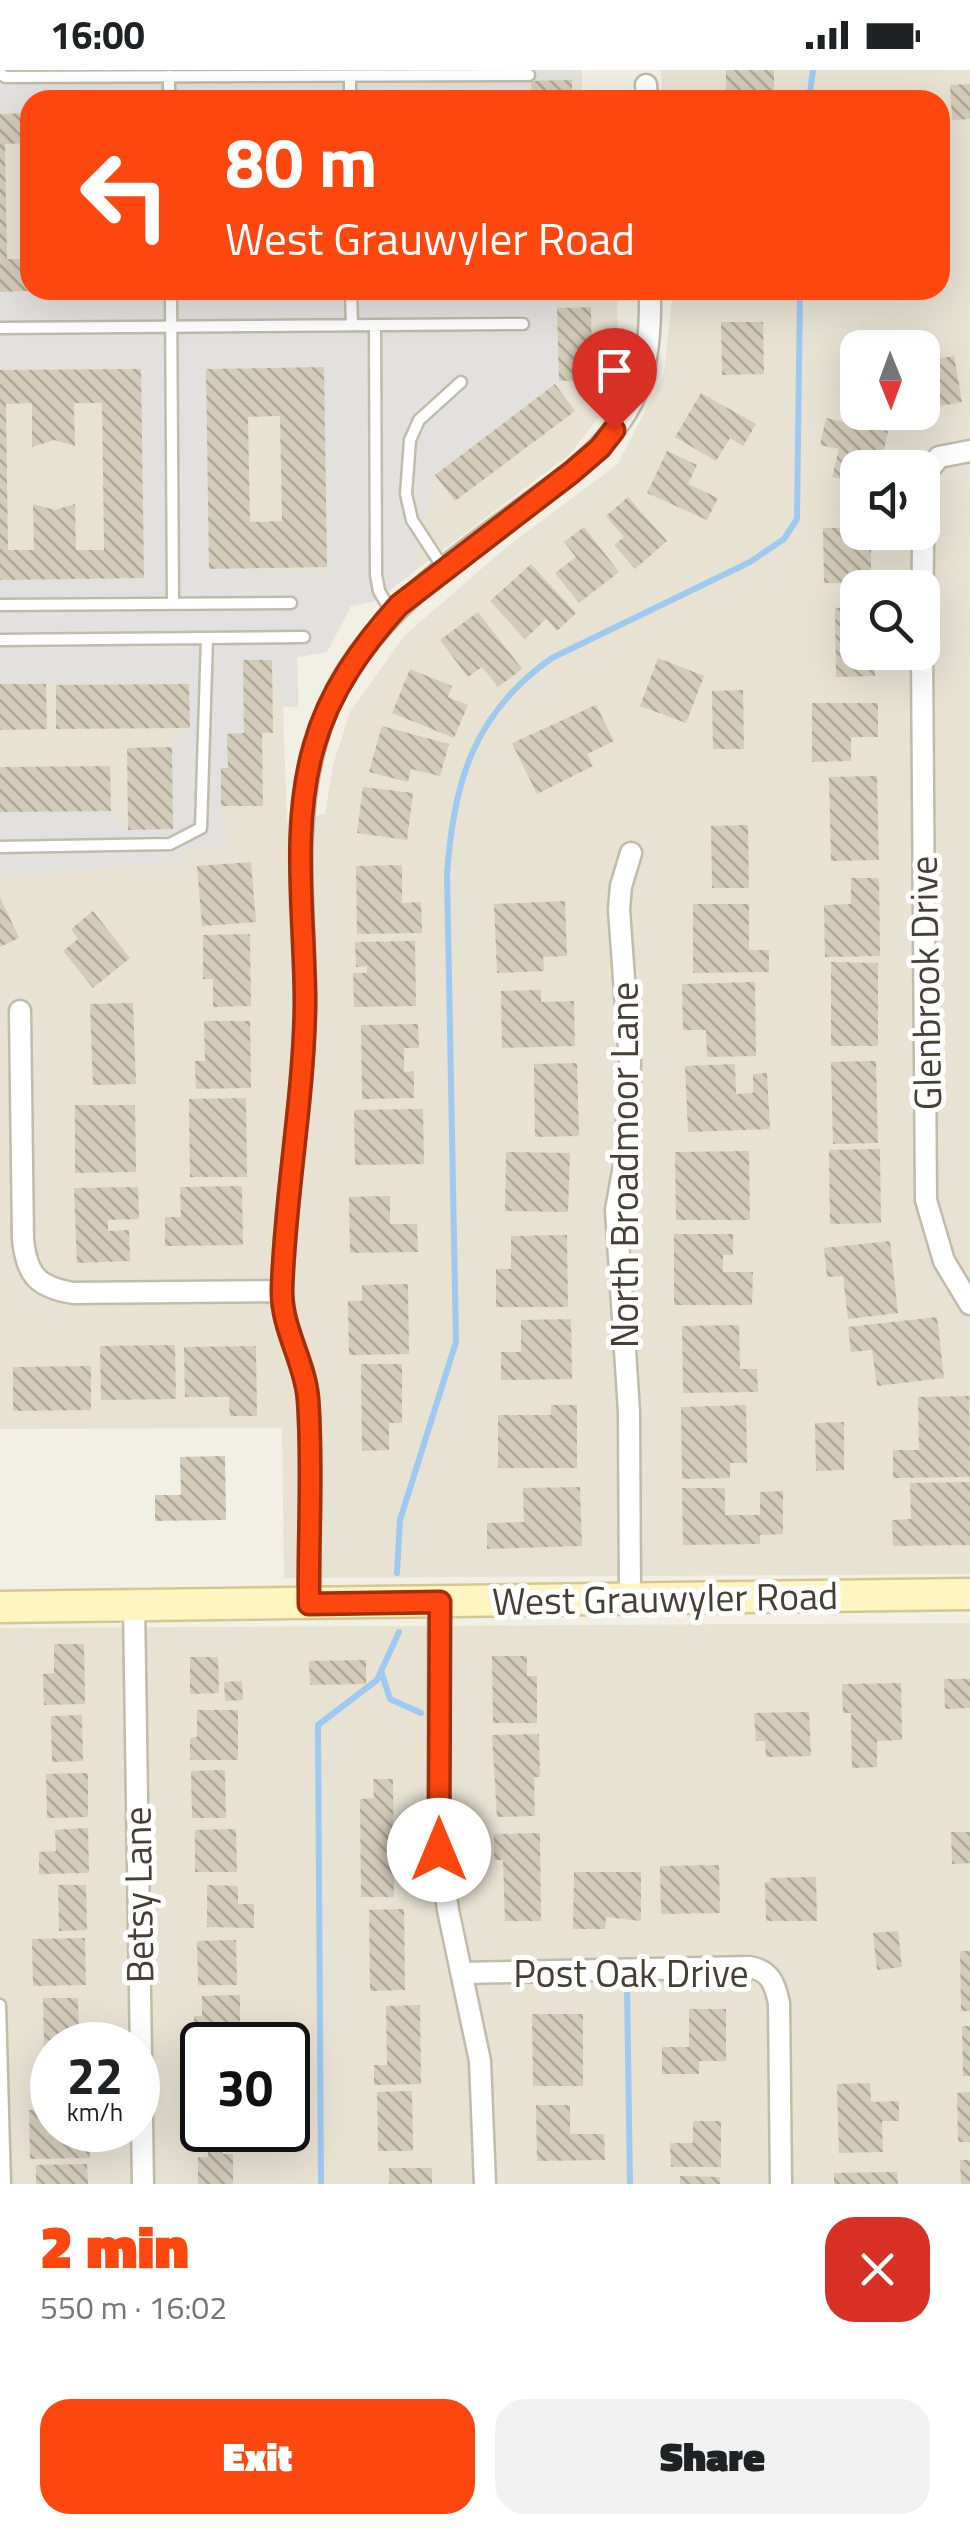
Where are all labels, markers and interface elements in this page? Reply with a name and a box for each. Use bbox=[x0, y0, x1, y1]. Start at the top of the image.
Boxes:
text: 16:00 bbox=[50, 6, 145, 64]
text: 80 m bbox=[225, 108, 378, 214]
icon: left bbox=[60, 130, 190, 260]
text: West Grauwyler Road bbox=[225, 204, 635, 272]
pin bbox=[572, 328, 657, 431]
north arrow bbox=[840, 330, 940, 430]
map controls bbox=[840, 330, 940, 670]
icon: arrive bbox=[587, 343, 642, 398]
button: sound bbox=[840, 450, 940, 550]
button: search bbox=[840, 570, 940, 670]
street label: Glenbrook Drive bbox=[894, 855, 956, 1111]
street label: North Broadmoor Lane bbox=[595, 982, 653, 1348]
street label: West Grauwyler Road bbox=[491, 1566, 839, 1630]
position arrow bbox=[387, 1798, 491, 1902]
street label: Betsy Lane bbox=[107, 1806, 169, 1984]
street label: Post Oak Drive bbox=[513, 1944, 749, 2002]
speed limit sign: 30 bbox=[180, 2022, 310, 2152]
text: 22 bbox=[67, 2037, 123, 2113]
text: km/h bbox=[67, 2093, 123, 2131]
text: 2 min bbox=[40, 2200, 189, 2291]
button: close bbox=[825, 2217, 930, 2322]
text: 550 m · 16:02 bbox=[40, 2283, 227, 2331]
button: Exit bbox=[40, 2399, 475, 2514]
button: Share bbox=[495, 2399, 930, 2514]

